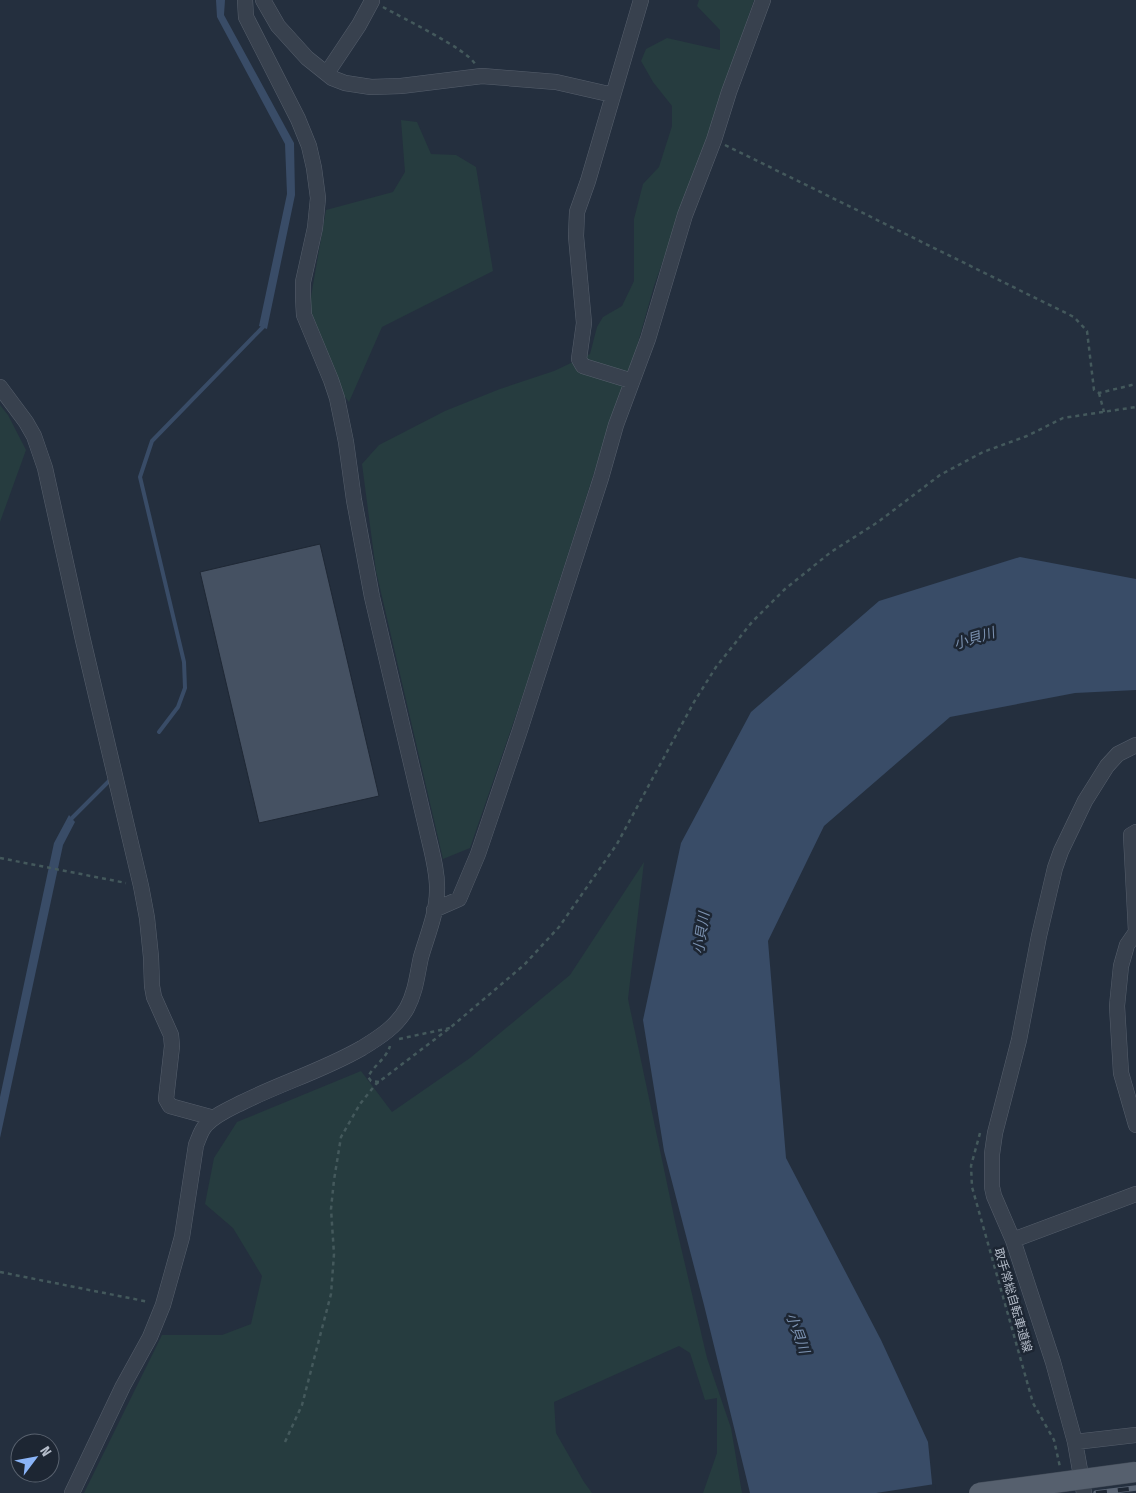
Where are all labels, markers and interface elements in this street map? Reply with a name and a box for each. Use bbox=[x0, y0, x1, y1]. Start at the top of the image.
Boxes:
water label: 小貝川 bbox=[952, 624, 999, 653]
water label: 小貝川 bbox=[690, 909, 713, 955]
street label: 取手常総自転車道線 bbox=[991, 1246, 1035, 1354]
water label: 小貝川 bbox=[782, 1311, 813, 1358]
north arrow bbox=[10, 1433, 60, 1483]
text: N bbox=[36, 1443, 55, 1459]

